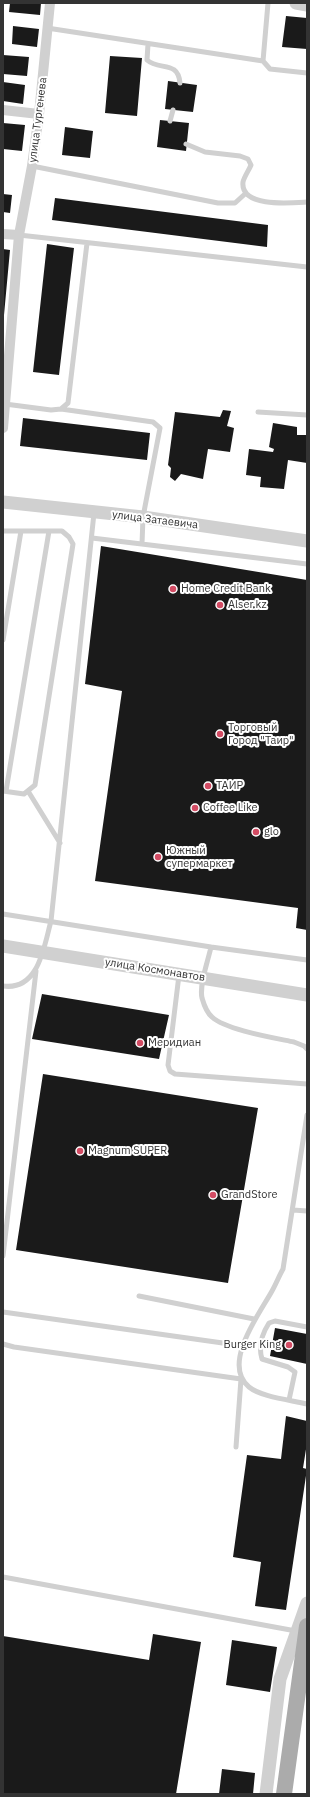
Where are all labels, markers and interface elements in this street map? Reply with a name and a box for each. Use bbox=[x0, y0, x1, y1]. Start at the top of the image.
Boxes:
street label: улица Тургенева bbox=[26, 77, 50, 163]
street label: улица Затаевича bbox=[111, 508, 199, 532]
place label: Home Credit Bank bbox=[181, 582, 271, 596]
marker: Home Credit Bank bbox=[168, 584, 178, 594]
place label: Alser.kz bbox=[228, 598, 266, 612]
marker: Alser.kz bbox=[215, 600, 225, 610]
place label: Торговый Город "Таир" bbox=[228, 721, 294, 747]
marker: Торговый Город "Таир" bbox=[215, 729, 225, 739]
place label: ТАИР bbox=[216, 779, 243, 793]
marker: ТАИР bbox=[203, 781, 213, 791]
place label: Coffee Like bbox=[203, 801, 258, 815]
marker: Coffee Like bbox=[190, 803, 200, 813]
place label: glo bbox=[264, 825, 279, 839]
marker: glo bbox=[251, 827, 261, 837]
place label: Южный супермаркет bbox=[166, 844, 233, 870]
marker: Южный супермаркет bbox=[153, 852, 163, 862]
street label: улица Космонавтов bbox=[104, 956, 206, 984]
place label: Меридиан bbox=[148, 1036, 201, 1050]
marker: Меридиан bbox=[135, 1038, 145, 1048]
place label: Magnum SUPER bbox=[88, 1144, 167, 1158]
marker: Magnum SUPER bbox=[75, 1146, 85, 1156]
place label: GrandStore bbox=[221, 1188, 278, 1202]
marker: GrandStore bbox=[208, 1190, 218, 1200]
place label: Burger King bbox=[224, 1338, 281, 1352]
marker: Burger King bbox=[284, 1340, 294, 1350]

